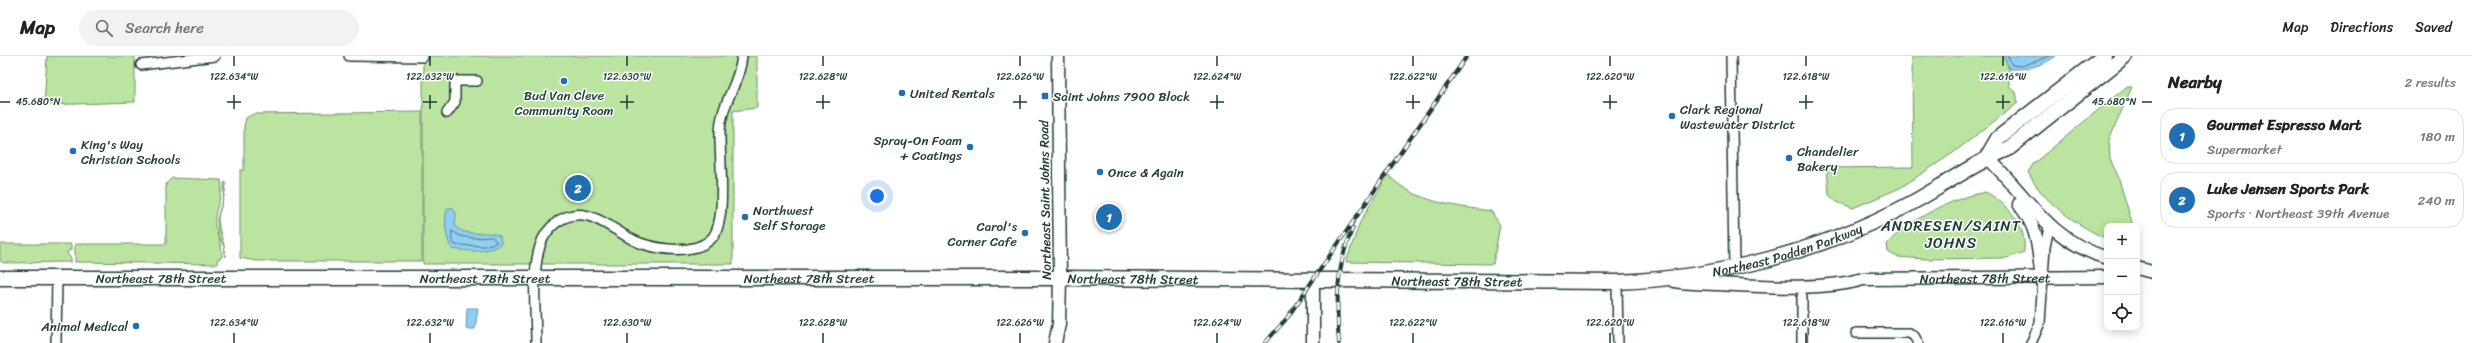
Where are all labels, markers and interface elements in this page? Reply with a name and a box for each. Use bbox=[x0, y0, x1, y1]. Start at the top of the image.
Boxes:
search box bbox=[79, 10, 359, 46]
text: Map bbox=[20, 11, 55, 44]
text: Search here bbox=[125, 15, 204, 41]
text: Map bbox=[2282, 15, 2308, 40]
text: Directions bbox=[2330, 15, 2393, 40]
text: Saved bbox=[2415, 15, 2452, 40]
icon: search bbox=[93, 17, 115, 39]
text: Nearby bbox=[2168, 67, 2222, 97]
text: 122.634°W bbox=[210, 68, 258, 86]
text: 122.632°W bbox=[406, 68, 454, 86]
text: 122.630°W bbox=[603, 68, 651, 86]
text: 122.628°W bbox=[799, 68, 847, 86]
text: 122.626°W bbox=[996, 68, 1044, 86]
text: 122.624°W bbox=[1193, 68, 1242, 86]
text: 122.622°W bbox=[1389, 68, 1437, 86]
text: 122.620°W bbox=[1586, 68, 1635, 86]
text: 122.618°W bbox=[1783, 68, 1830, 86]
text: 122.616°W bbox=[1980, 68, 2027, 86]
text: 2 results bbox=[2405, 71, 2456, 94]
marker: Bud Van Cleve Community Room bbox=[559, 76, 569, 86]
place label: United Rentals bbox=[910, 82, 996, 105]
place label: Bud Van Cleve Community Room bbox=[514, 84, 614, 122]
place label: Saint Johns 7900 Block bbox=[1053, 85, 1190, 108]
marker: United Rentals bbox=[897, 88, 907, 98]
marker: Saint Johns 7900 Block bbox=[1040, 91, 1050, 101]
text: 45.680°N bbox=[16, 93, 60, 111]
text: 45.680°N bbox=[2092, 93, 2136, 111]
place label: Clark Regional Wastewater District bbox=[1680, 98, 1795, 136]
marker: Clark Regional Wastewater District bbox=[1667, 111, 1677, 121]
text: Gourmet Espresso Mart bbox=[2207, 112, 2362, 138]
street label: Northeast Saint Johns Road bbox=[1032, 119, 1058, 280]
text: 1 bbox=[2179, 125, 2185, 148]
text: 180 m bbox=[2420, 125, 2455, 148]
place label: Spray-On Foam + Coatings bbox=[873, 129, 963, 167]
place label: King's Way Christian Schools bbox=[81, 133, 181, 171]
text: Supermarket bbox=[2207, 138, 2282, 161]
place label: Chandelier Bakery bbox=[1797, 140, 1859, 178]
marker: Spray-On Foam + Coatings bbox=[965, 142, 975, 152]
marker: King's Way Christian Schools bbox=[68, 146, 78, 156]
marker: Chandelier Bakery bbox=[1784, 153, 1794, 163]
place label: Once & Again bbox=[1108, 161, 1184, 184]
marker: Once & Again bbox=[1095, 167, 1105, 177]
pin: 2 bbox=[565, 173, 591, 203]
text: Luke Jensen Sports Park bbox=[2207, 176, 2369, 202]
your location bbox=[867, 186, 887, 206]
text: 2 bbox=[2178, 189, 2186, 212]
text: 240 m bbox=[2418, 189, 2455, 212]
place label: Northwest Self Storage bbox=[753, 199, 826, 237]
pin: 1 bbox=[1096, 202, 1122, 232]
text: Sports · Northeast 39th Avenue bbox=[2207, 202, 2389, 225]
marker: Northwest Self Storage bbox=[740, 212, 750, 222]
district label: ANDRESEN/SAINT JOHNS bbox=[1880, 213, 2022, 256]
place label: Carol's Corner Cafe bbox=[947, 215, 1018, 253]
street label: Northeast Padden Parkway bbox=[1710, 216, 1866, 283]
map controls bbox=[2104, 223, 2140, 331]
button: + bbox=[2104, 223, 2140, 259]
marker: Carol's Corner Cafe bbox=[1020, 228, 1030, 238]
button: − bbox=[2104, 259, 2140, 295]
street label: Northeast 78th Street bbox=[1920, 266, 2051, 290]
street label: Northeast 78th Street bbox=[96, 267, 227, 290]
street label: Northeast 78th Street bbox=[420, 267, 551, 290]
street label: Northeast 78th Street bbox=[744, 267, 875, 290]
street label: Northeast 78th Street bbox=[1068, 267, 1199, 290]
street label: Northeast 78th Street bbox=[1392, 269, 1523, 293]
button: locate bbox=[2104, 295, 2140, 331]
text: 122.634°W bbox=[210, 314, 258, 332]
text: 122.632°W bbox=[406, 314, 454, 332]
text: 122.630°W bbox=[603, 314, 651, 332]
text: 122.628°W bbox=[799, 314, 847, 332]
text: 122.626°W bbox=[996, 314, 1044, 332]
text: 122.624°W bbox=[1193, 314, 1242, 332]
text: 122.622°W bbox=[1389, 314, 1437, 332]
text: 122.620°W bbox=[1586, 314, 1635, 332]
text: 122.618°W bbox=[1783, 314, 1830, 332]
text: 122.616°W bbox=[1980, 314, 2027, 332]
place label: Animal Medical bbox=[40, 315, 128, 338]
marker: Animal Medical bbox=[131, 321, 141, 331]

